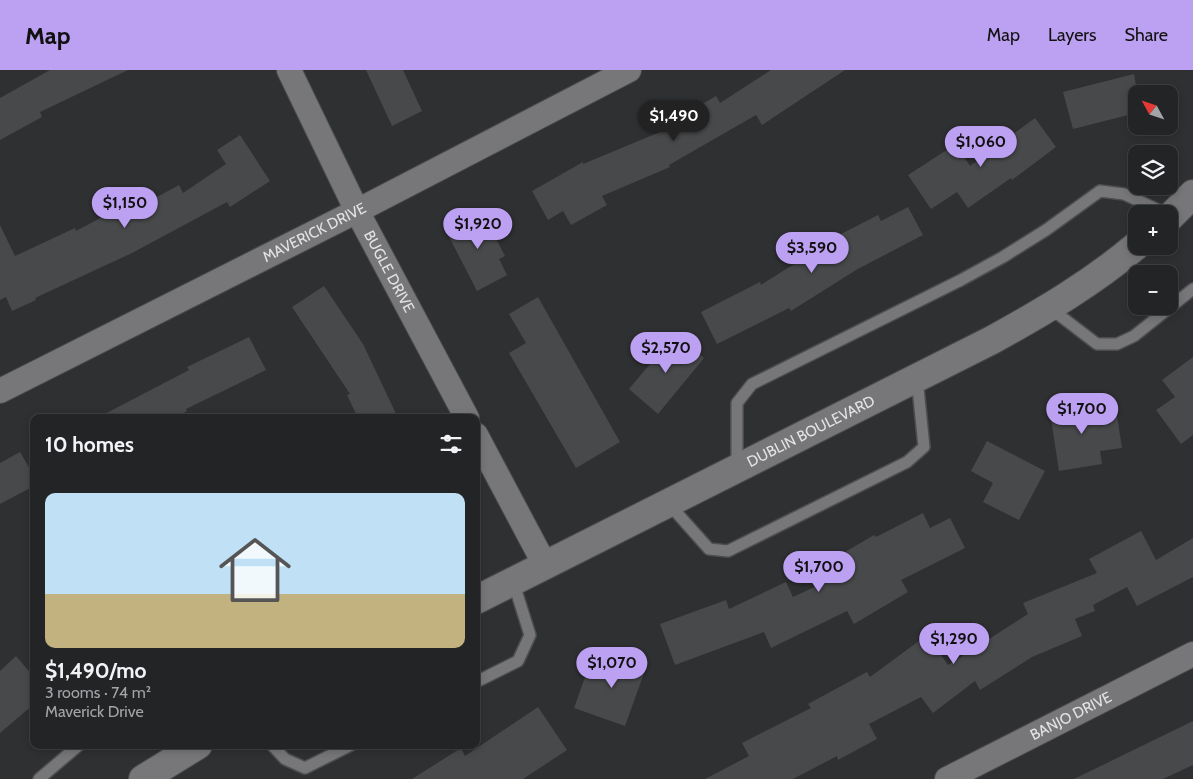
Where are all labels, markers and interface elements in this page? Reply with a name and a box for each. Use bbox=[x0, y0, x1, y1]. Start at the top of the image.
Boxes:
text: Map bbox=[25, 21, 71, 50]
text: Map bbox=[987, 24, 1020, 46]
text: Layers bbox=[1048, 24, 1097, 46]
text: Share bbox=[1125, 24, 1168, 46]
north arrow bbox=[1128, 85, 1178, 135]
map controls bbox=[1128, 85, 1178, 315]
pin: $1,490 bbox=[633, 100, 715, 142]
text: $1,490 bbox=[649, 106, 699, 125]
pin: $1,060 bbox=[940, 126, 1022, 168]
text: $1,060 bbox=[956, 132, 1006, 151]
button: layers bbox=[1128, 145, 1178, 195]
pin: $1,150 bbox=[84, 186, 166, 229]
text: $1,150 bbox=[103, 193, 147, 212]
street label: MAVERICK DRIVE bbox=[260, 199, 369, 266]
button: + bbox=[1128, 205, 1178, 255]
pin: $1,920 bbox=[437, 208, 519, 250]
text: $1,920 bbox=[454, 214, 502, 233]
street label: BUGLE DRIVE bbox=[360, 227, 418, 316]
pin: $3,590 bbox=[771, 232, 853, 274]
text: $3,590 bbox=[787, 238, 837, 257]
button: − bbox=[1128, 265, 1178, 315]
pin: $2,570 bbox=[625, 332, 707, 374]
text: $2,570 bbox=[641, 338, 691, 357]
street label: DUBLIN BOULEVARD bbox=[744, 391, 878, 471]
pin: $1,700 bbox=[1041, 392, 1123, 435]
text: $1,700 bbox=[1057, 399, 1107, 418]
icon: filters bbox=[437, 430, 465, 458]
text: 10 homes bbox=[45, 432, 134, 457]
icon: home bbox=[210, 525, 300, 615]
pin: $1,700 bbox=[778, 550, 860, 593]
text: $1,700 bbox=[794, 557, 844, 576]
pin: $1,290 bbox=[913, 622, 995, 665]
text: $1,290 bbox=[930, 629, 978, 648]
pin: $1,070 bbox=[571, 646, 653, 689]
text: $1,070 bbox=[587, 653, 637, 672]
text: $1,490/mo bbox=[45, 658, 146, 683]
text: 3 rooms · 74 m² bbox=[45, 683, 151, 702]
street label: BANJO DRIVE bbox=[1027, 688, 1115, 744]
text: Maverick Drive bbox=[45, 702, 144, 721]

